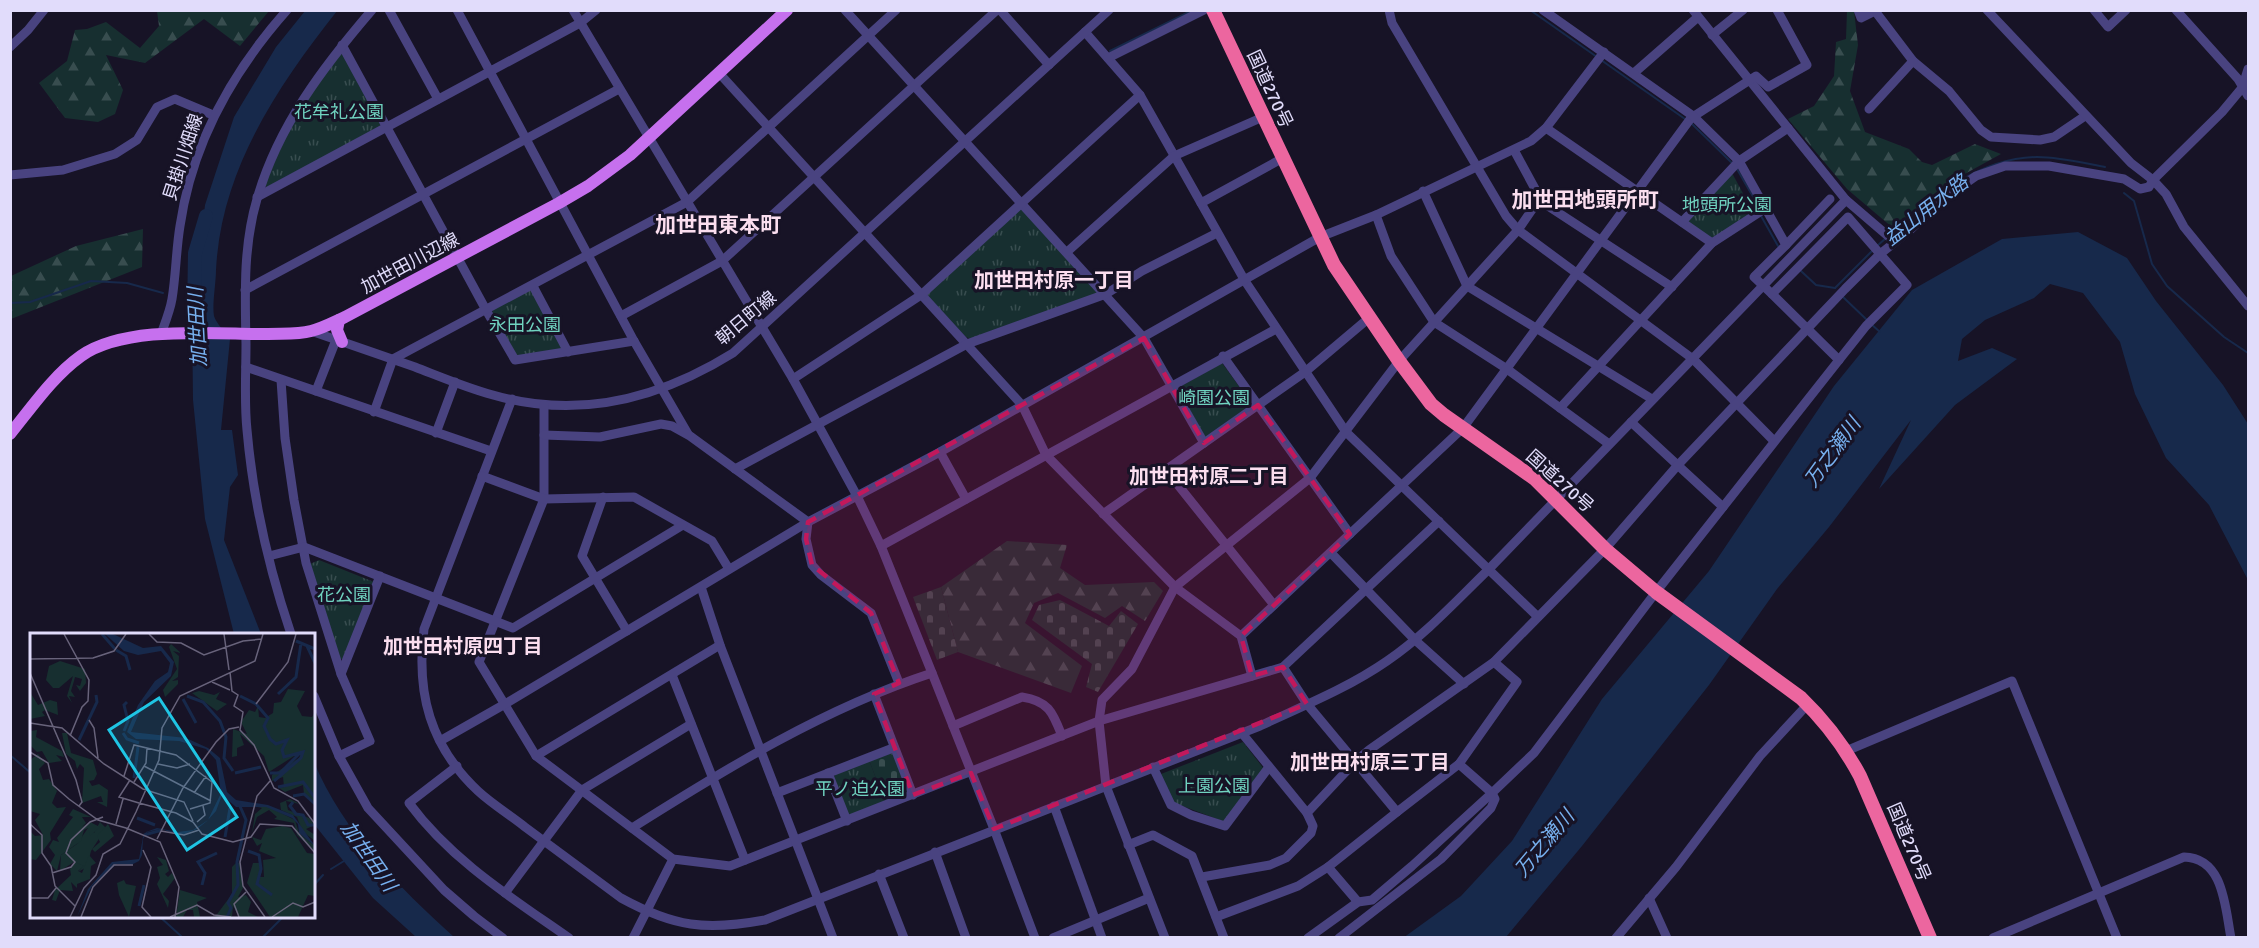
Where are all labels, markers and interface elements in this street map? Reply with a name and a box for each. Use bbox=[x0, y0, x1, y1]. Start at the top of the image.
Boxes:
street label: 国道270号 bbox=[1242, 47, 1298, 131]
park label: 花牟礼公園 bbox=[294, 101, 384, 123]
street label: 貝掛川畑線 bbox=[159, 111, 207, 203]
water label: 益山用水路 bbox=[1879, 169, 1975, 251]
district label: 加世田地頭所町 bbox=[1512, 187, 1659, 213]
park label: 地頭所公園 bbox=[1682, 194, 1772, 216]
district label: 加世田東本町 bbox=[655, 212, 781, 238]
street label: 加世田川辺線 bbox=[357, 228, 463, 298]
district label: 加世田村原一丁目 bbox=[974, 268, 1134, 293]
water label: 加世田川 bbox=[183, 284, 212, 368]
street label: 朝日町線 bbox=[711, 286, 781, 350]
park label: 永田公園 bbox=[489, 314, 561, 336]
park label: 崎園公園 bbox=[1178, 387, 1250, 409]
water label: 万之瀬川 bbox=[1799, 411, 1867, 492]
street label: 国道270号 bbox=[1522, 445, 1598, 517]
district label: 加世田村原二丁目 bbox=[1129, 464, 1289, 489]
park label: 花公園 bbox=[317, 584, 371, 606]
inset map bbox=[30, 633, 315, 918]
district label: 加世田村原四丁目 bbox=[383, 634, 543, 659]
district label: 加世田村原三丁目 bbox=[1290, 750, 1450, 775]
park label: 上園公園 bbox=[1178, 775, 1250, 797]
park label: 平ノ迫公園 bbox=[815, 778, 905, 800]
street label: 国道270号 bbox=[1883, 799, 1935, 885]
water label: 万之瀬川 bbox=[1509, 803, 1581, 882]
water label: 加世田川 bbox=[335, 816, 403, 898]

